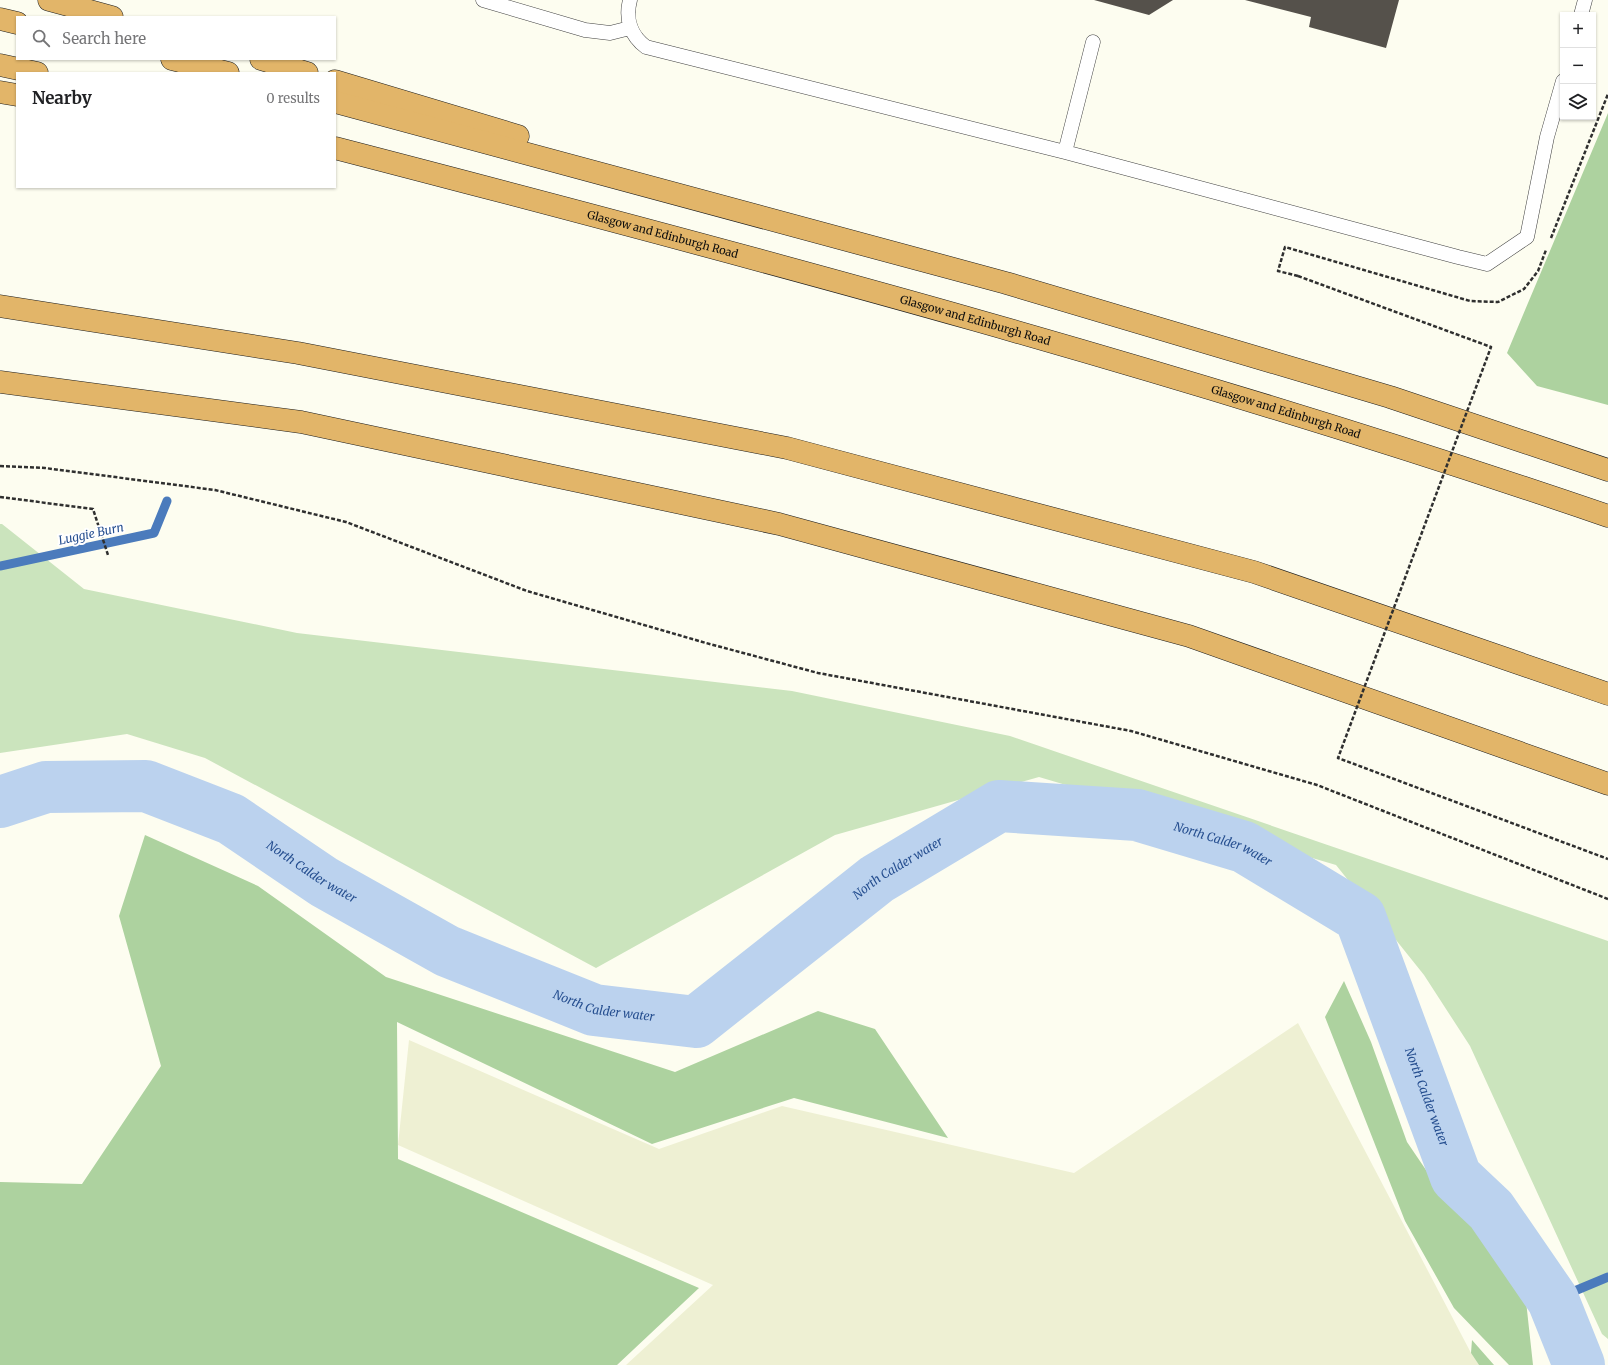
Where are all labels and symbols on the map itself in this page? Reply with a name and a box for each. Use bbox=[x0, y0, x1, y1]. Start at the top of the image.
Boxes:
street label: Glasgow and Edinburgh Road bbox=[586, 207, 740, 261]
street label: Glasgow and Edinburgh Road bbox=[898, 292, 1052, 348]
street label: Glasgow and Edinburgh Road bbox=[1210, 382, 1363, 442]
water label: Luggie Burn bbox=[57, 519, 125, 548]
water label: North Calder water bbox=[1172, 818, 1276, 870]
water label: North Calder water bbox=[850, 833, 946, 902]
water label: North Calder water bbox=[264, 837, 360, 906]
water label: North Calder water bbox=[551, 986, 656, 1024]
water label: North Calder water bbox=[1402, 1045, 1452, 1149]

